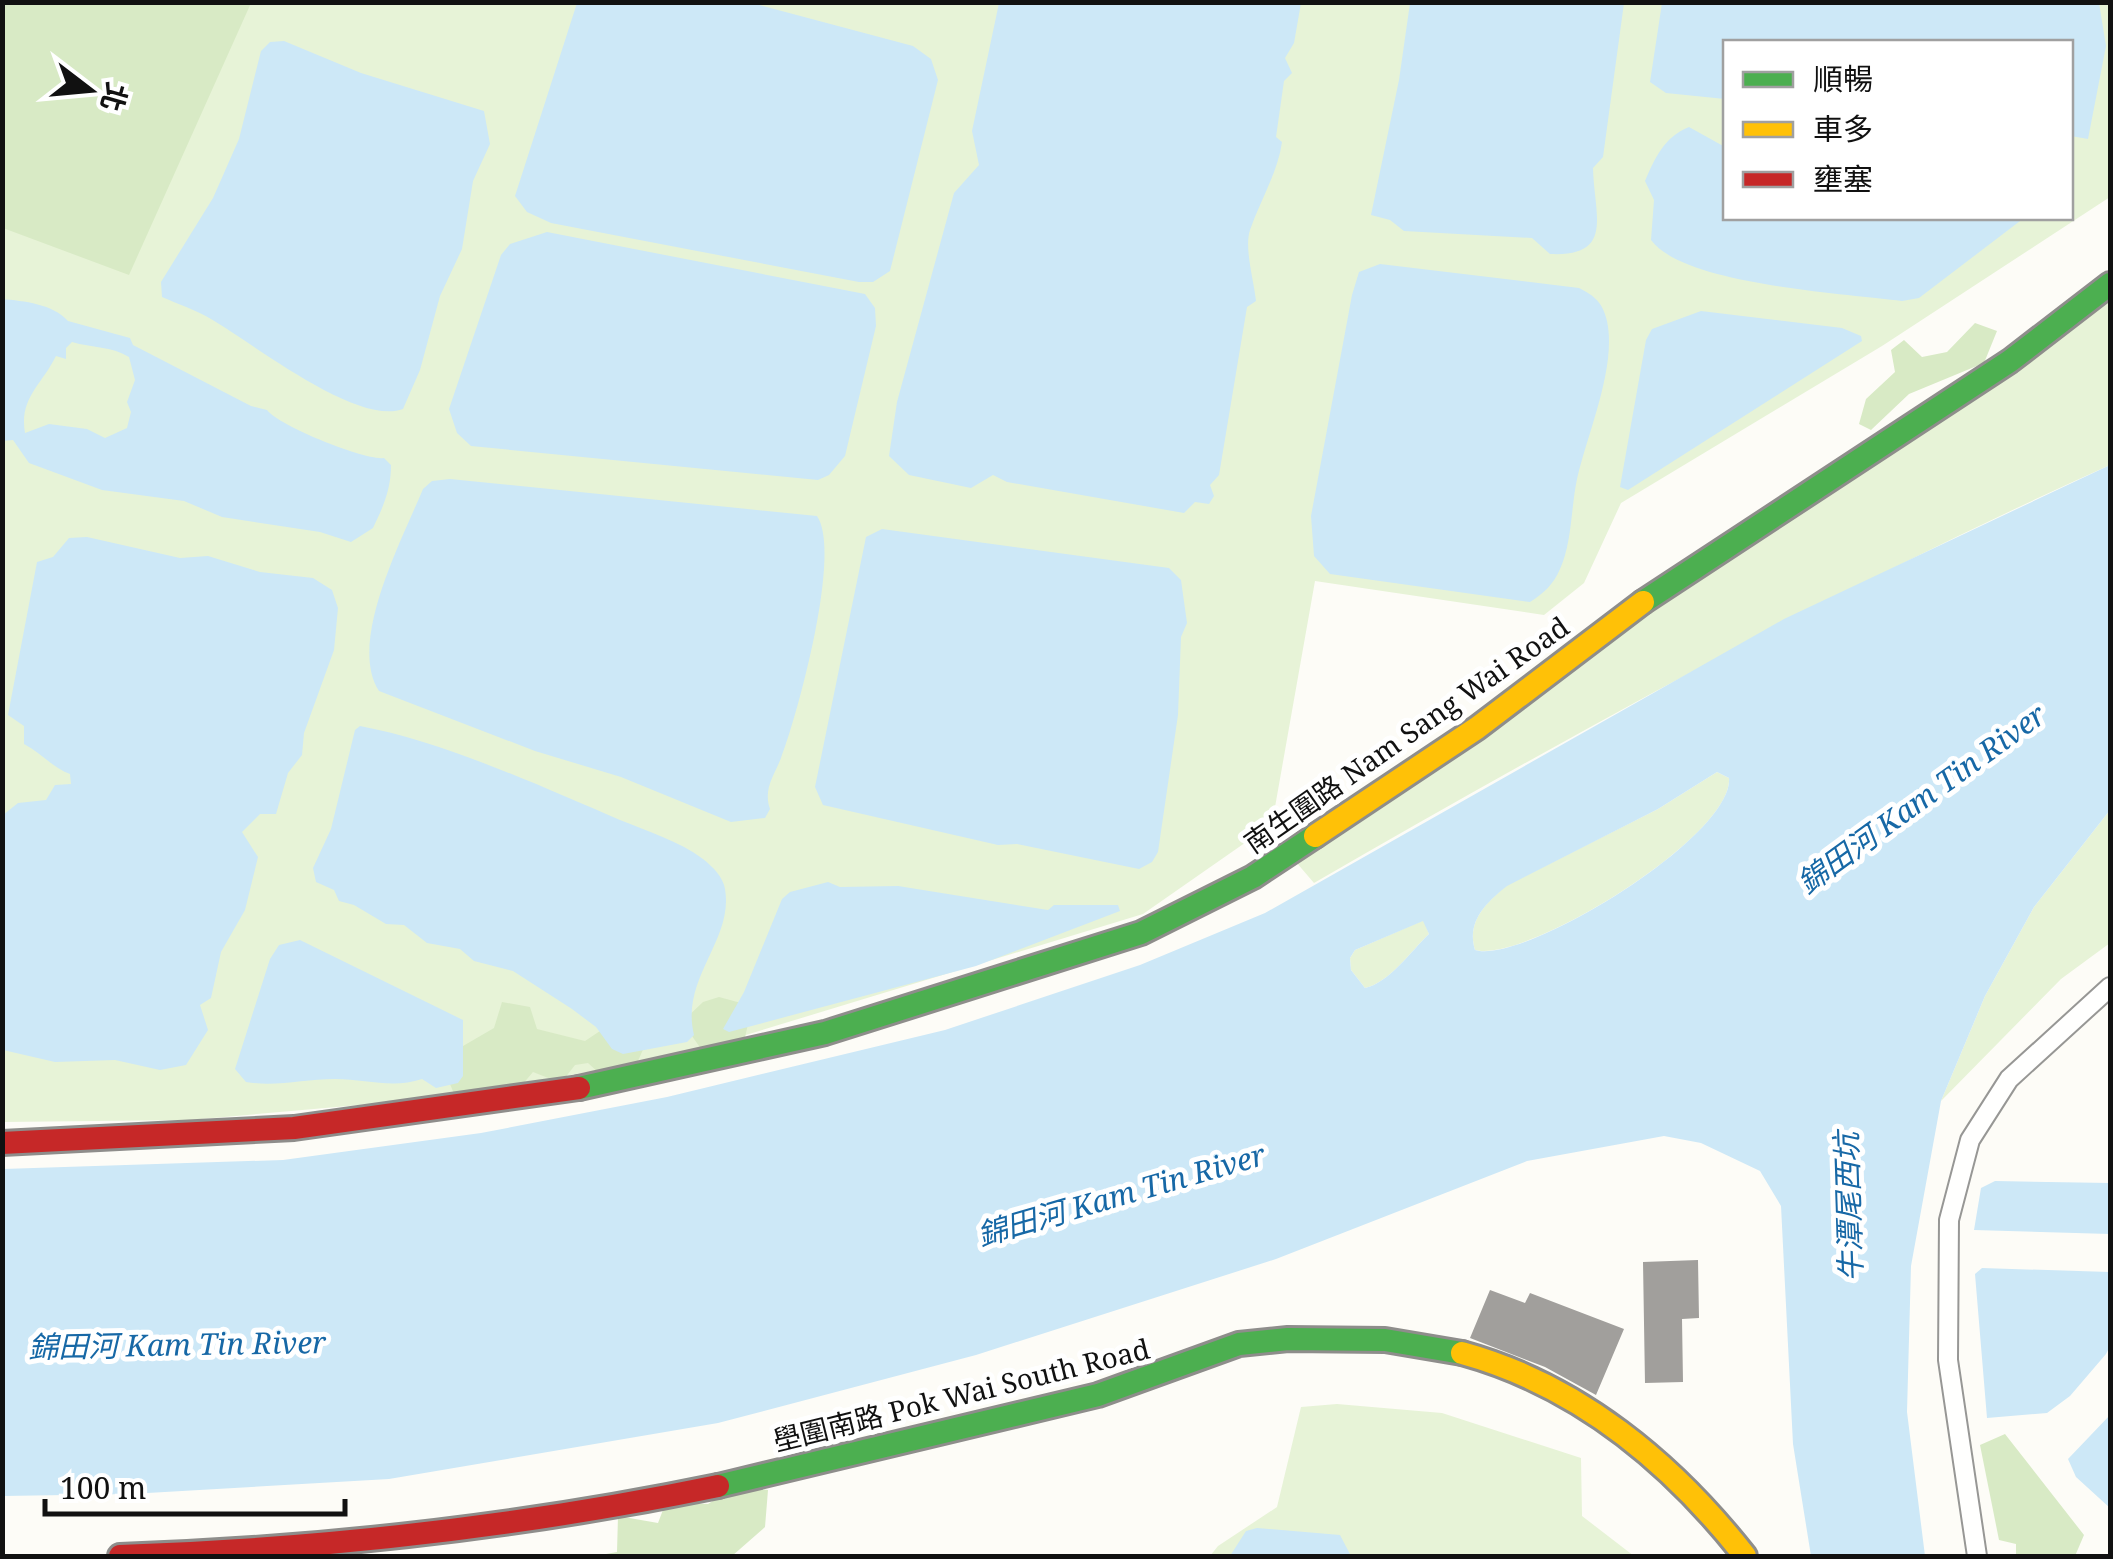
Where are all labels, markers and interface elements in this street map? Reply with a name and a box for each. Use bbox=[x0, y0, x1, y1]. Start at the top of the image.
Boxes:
north arrow bbox=[40, 40, 140, 140]
legend bbox=[1723, 40, 2073, 220]
text: 順暢 bbox=[1813, 58, 1873, 99]
text: 北 bbox=[93, 78, 137, 116]
text: 車多 bbox=[1813, 108, 1873, 149]
text: 壅塞 bbox=[1813, 158, 1873, 199]
street label: 南生圍路 Nam Sang Wai Road bbox=[1236, 607, 1576, 861]
water label: 錦田河 Kam Tin River bbox=[1788, 693, 2054, 902]
water label: 牛潭尾西坑 bbox=[1825, 1127, 1871, 1283]
water label: 錦田河 Kam Tin River bbox=[972, 1133, 1271, 1255]
water label: 錦田河 Kam Tin River bbox=[28, 1321, 327, 1367]
street label: 壆圍南路 Pok Wai South Road bbox=[769, 1329, 1153, 1459]
scale bar bbox=[45, 1454, 345, 1516]
text: 100 m bbox=[60, 1467, 146, 1508]

